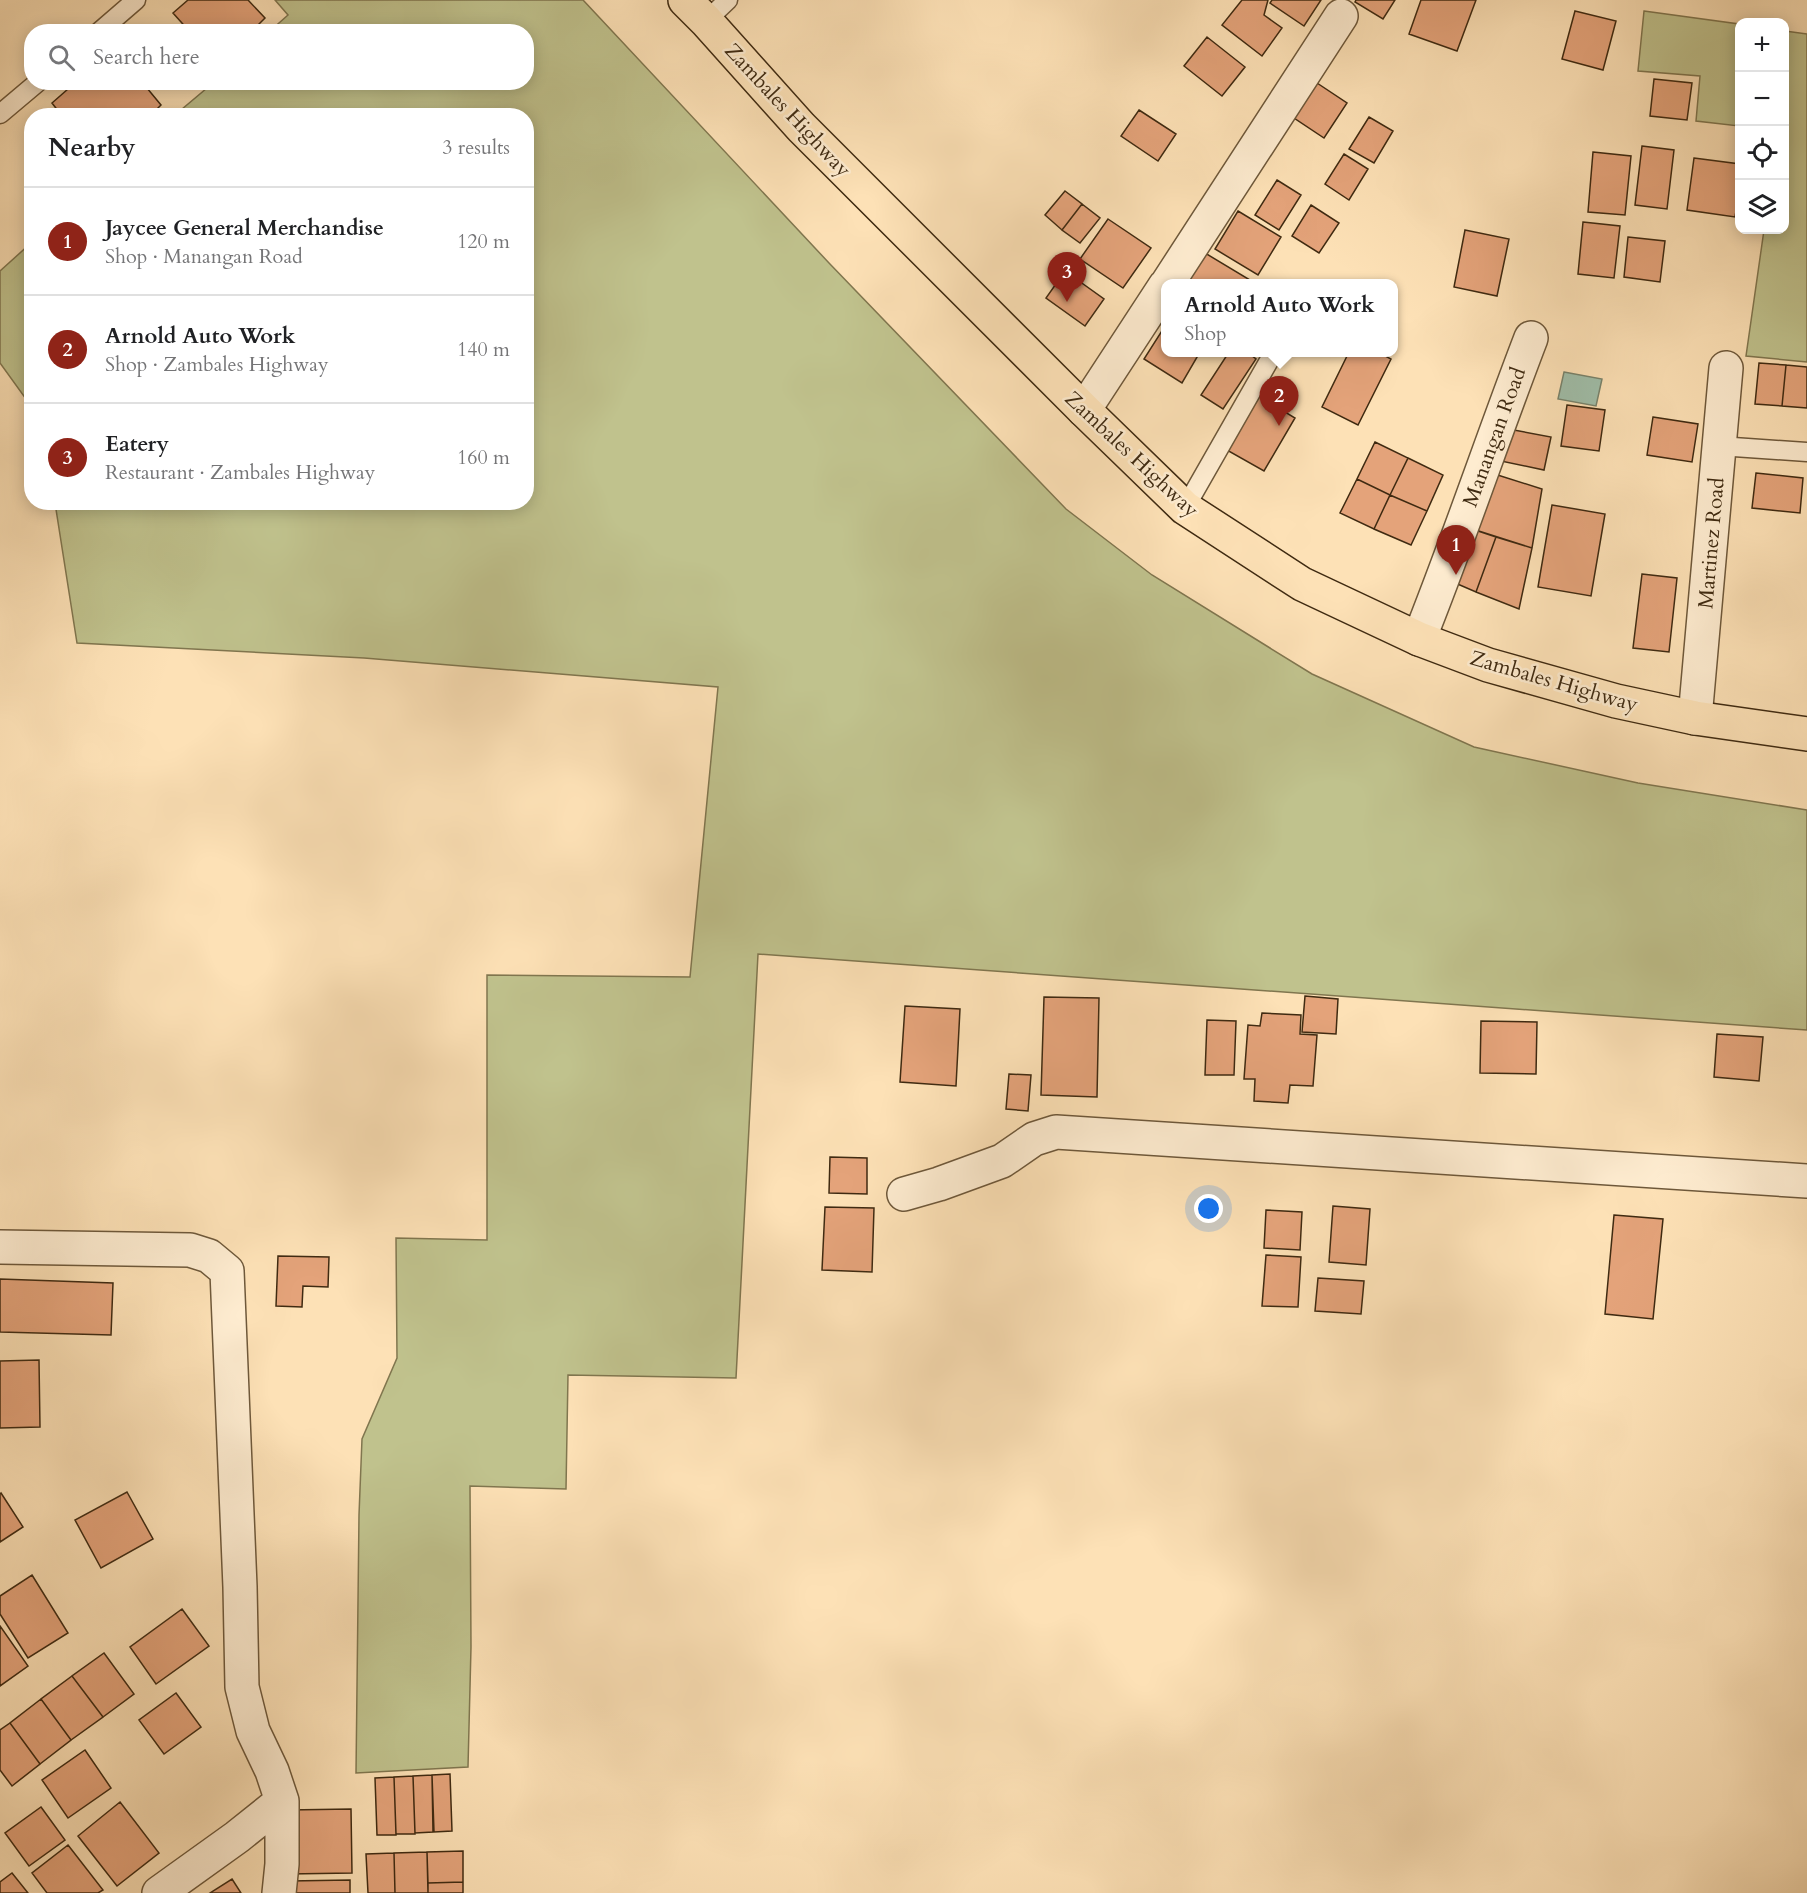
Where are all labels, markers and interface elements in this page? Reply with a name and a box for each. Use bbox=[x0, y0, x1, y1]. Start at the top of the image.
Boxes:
map controls bbox=[1735, 18, 1789, 234]
button: + bbox=[1735, 18, 1789, 72]
search box bbox=[24, 24, 534, 90]
street label: Zambales Highway bbox=[718, 37, 857, 184]
icon: search bbox=[45, 41, 78, 74]
text: Search here bbox=[93, 42, 200, 72]
button: − bbox=[1735, 72, 1789, 126]
button: locate bbox=[1735, 126, 1789, 180]
text: Nearby bbox=[48, 130, 136, 165]
text: 3 results bbox=[442, 134, 510, 161]
button: layers bbox=[1735, 180, 1789, 234]
text: Jaycee General Merchandise bbox=[105, 213, 384, 243]
text: 1 bbox=[62, 228, 73, 255]
text: 120 m bbox=[457, 228, 510, 255]
text: Shop · Manangan Road bbox=[105, 243, 303, 270]
pin: 3 bbox=[1048, 252, 1086, 302]
popup bbox=[1161, 279, 1398, 357]
text: Arnold Auto Work bbox=[1184, 290, 1375, 320]
text: Shop bbox=[1184, 320, 1227, 347]
text: Arnold Auto Work bbox=[105, 321, 296, 351]
text: 2 bbox=[62, 336, 73, 363]
text: 140 m bbox=[457, 336, 510, 363]
text: Shop · Zambales Highway bbox=[105, 351, 328, 378]
street label: Manangan Road bbox=[1456, 363, 1533, 511]
pin: 2 bbox=[1260, 376, 1298, 426]
street label: Zambales Highway bbox=[1058, 385, 1205, 524]
text: Eatery bbox=[105, 429, 169, 459]
text: 3 bbox=[62, 444, 73, 471]
text: 160 m bbox=[457, 444, 510, 471]
text: Restaurant · Zambales Highway bbox=[105, 459, 375, 486]
street label: Martinez Road bbox=[1691, 476, 1732, 610]
pin: 1 bbox=[1436, 526, 1476, 575]
street label: Zambales Highway bbox=[1466, 644, 1641, 719]
your location bbox=[1194, 1194, 1223, 1223]

